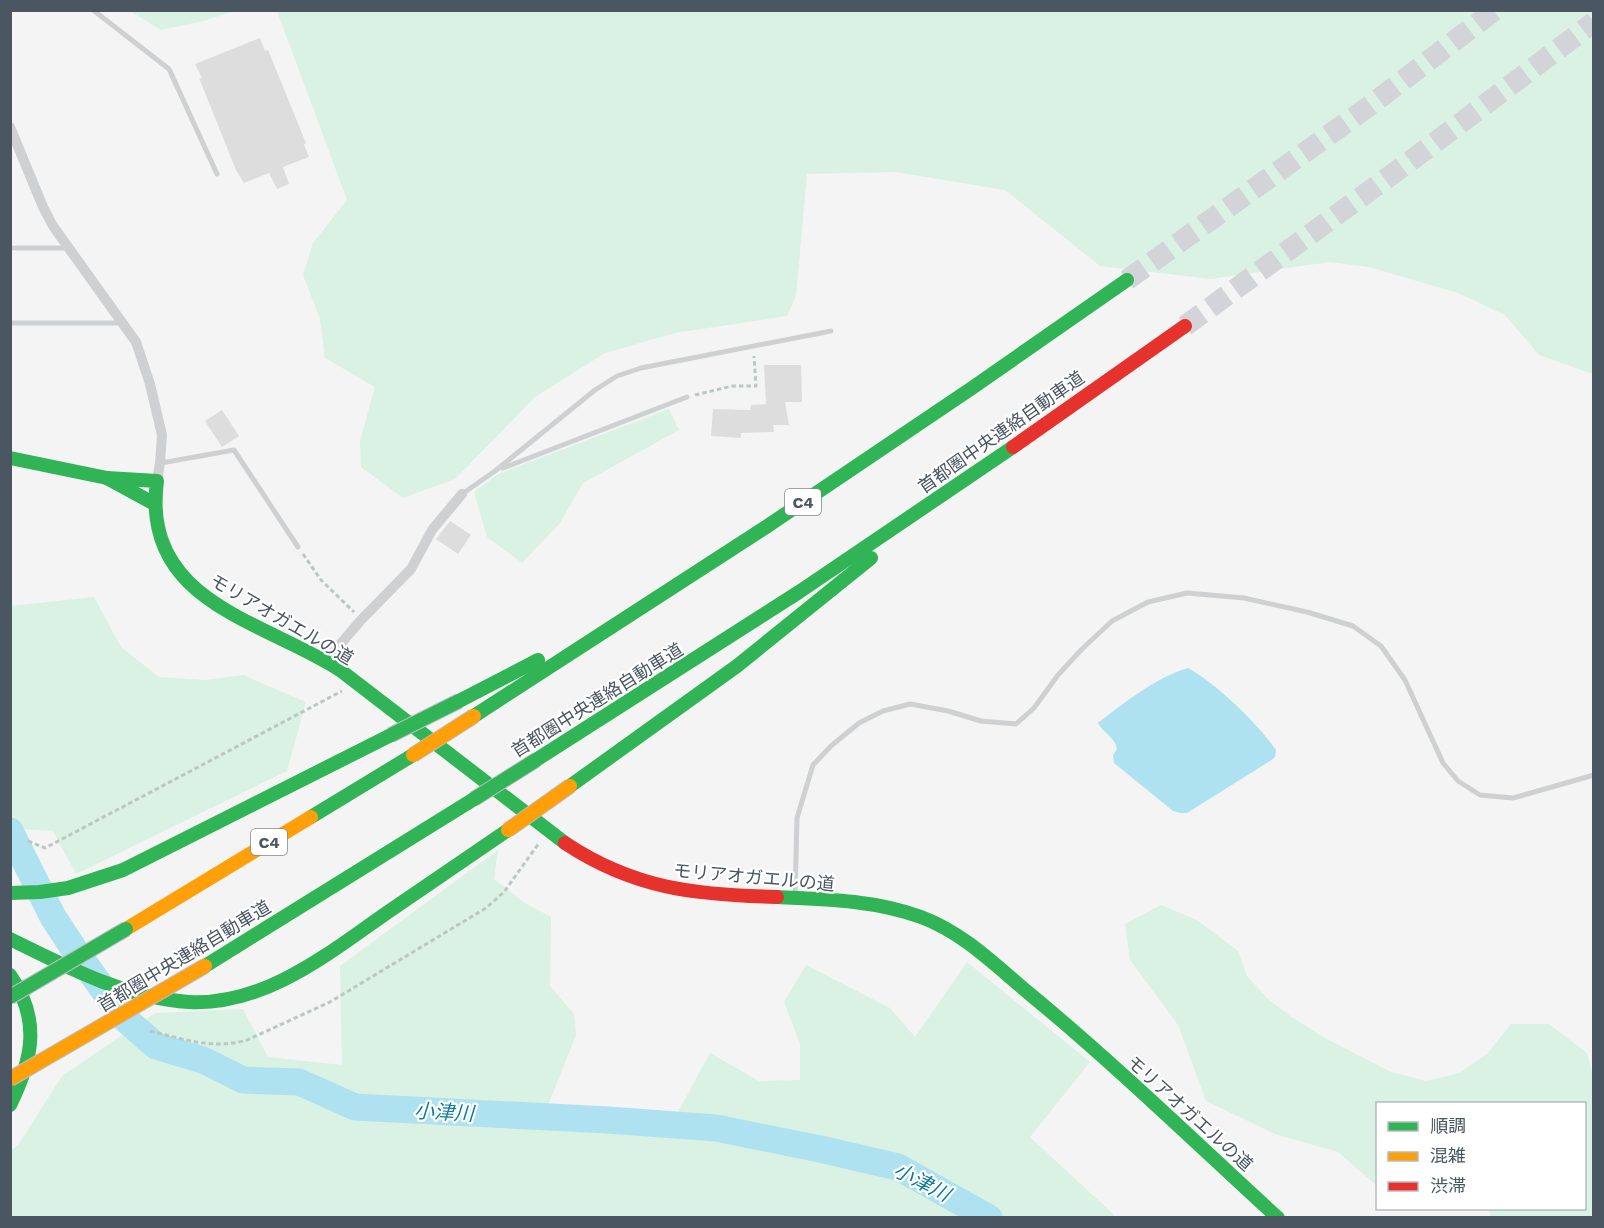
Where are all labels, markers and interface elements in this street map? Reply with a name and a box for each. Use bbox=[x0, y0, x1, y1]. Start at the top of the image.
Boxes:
street label: 首都圏中央連絡自動車道 bbox=[914, 367, 1088, 497]
road number: C4 bbox=[785, 489, 821, 515]
street label: モリアオガエルの道 bbox=[207, 569, 357, 669]
street label: 首都圏中央連絡自動車道 bbox=[507, 639, 687, 761]
road number: C4 bbox=[251, 829, 287, 855]
street label: モリアオガエルの道 bbox=[672, 859, 836, 895]
street label: 首都圏中央連絡自動車道 bbox=[94, 896, 274, 1016]
street label: モリアオガエルの道 bbox=[1123, 1051, 1257, 1175]
water label: 小津川 bbox=[413, 1098, 477, 1126]
legend bbox=[1376, 1102, 1586, 1210]
text: 順調 bbox=[1430, 1115, 1466, 1136]
text: 混雑 bbox=[1430, 1145, 1466, 1166]
water label: 小津川 bbox=[890, 1158, 956, 1207]
text: 渋滞 bbox=[1430, 1175, 1466, 1196]

